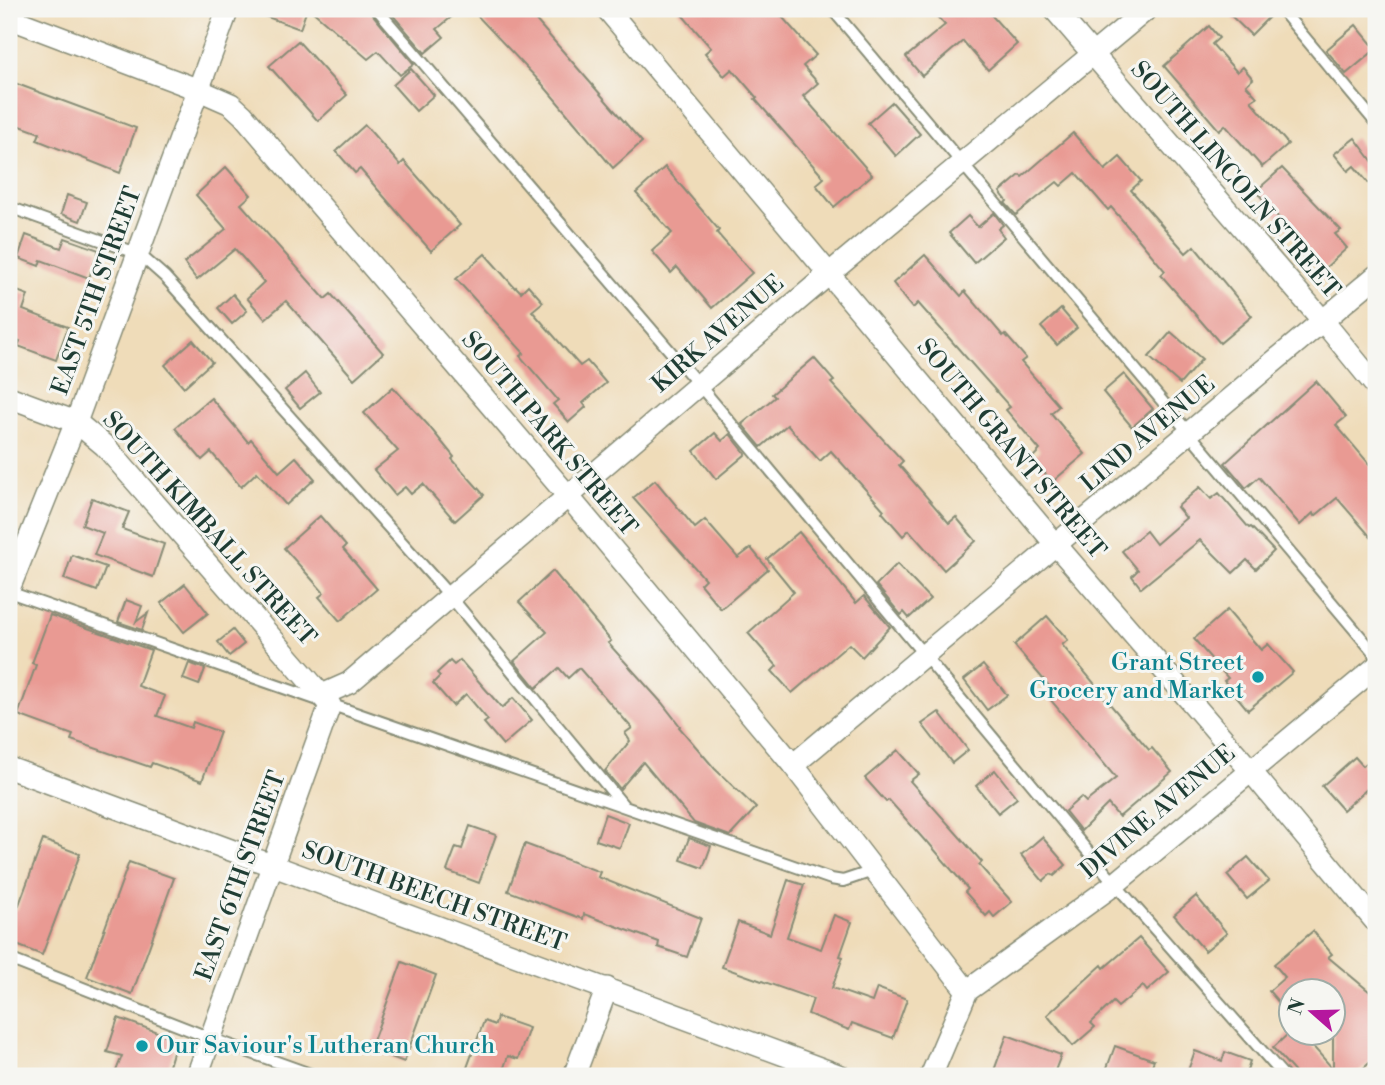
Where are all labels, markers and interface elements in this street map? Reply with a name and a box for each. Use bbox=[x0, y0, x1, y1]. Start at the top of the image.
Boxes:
street label: SOUTH LINCOLN STREET bbox=[1124, 55, 1346, 305]
street label: EAST 5TH STREET bbox=[45, 183, 149, 399]
street label: KIRK AVENUE bbox=[646, 268, 790, 400]
street label: SOUTH PARK STREET bbox=[455, 326, 643, 542]
street label: SOUTH GRANT STREET bbox=[910, 333, 1112, 565]
street label: LIND AVENUE bbox=[1075, 369, 1221, 499]
street label: SOUTH KIMBALL STREET bbox=[96, 406, 322, 653]
place label: Grant Street Grocery and Market bbox=[1029, 648, 1244, 706]
marker: Grant Street Grocery and Market bbox=[1250, 669, 1266, 685]
street label: DIVINE AVENUE bbox=[1074, 738, 1242, 886]
street label: EAST 6TH STREET bbox=[189, 767, 293, 985]
street label: SOUTH BEECH STREET bbox=[298, 835, 570, 959]
north arrow bbox=[1276, 976, 1346, 1046]
text: N bbox=[1283, 995, 1311, 1018]
place label: Our Saviour's Lutheran Church bbox=[156, 1031, 495, 1061]
marker: Our Saviour's Lutheran Church bbox=[134, 1038, 150, 1054]

